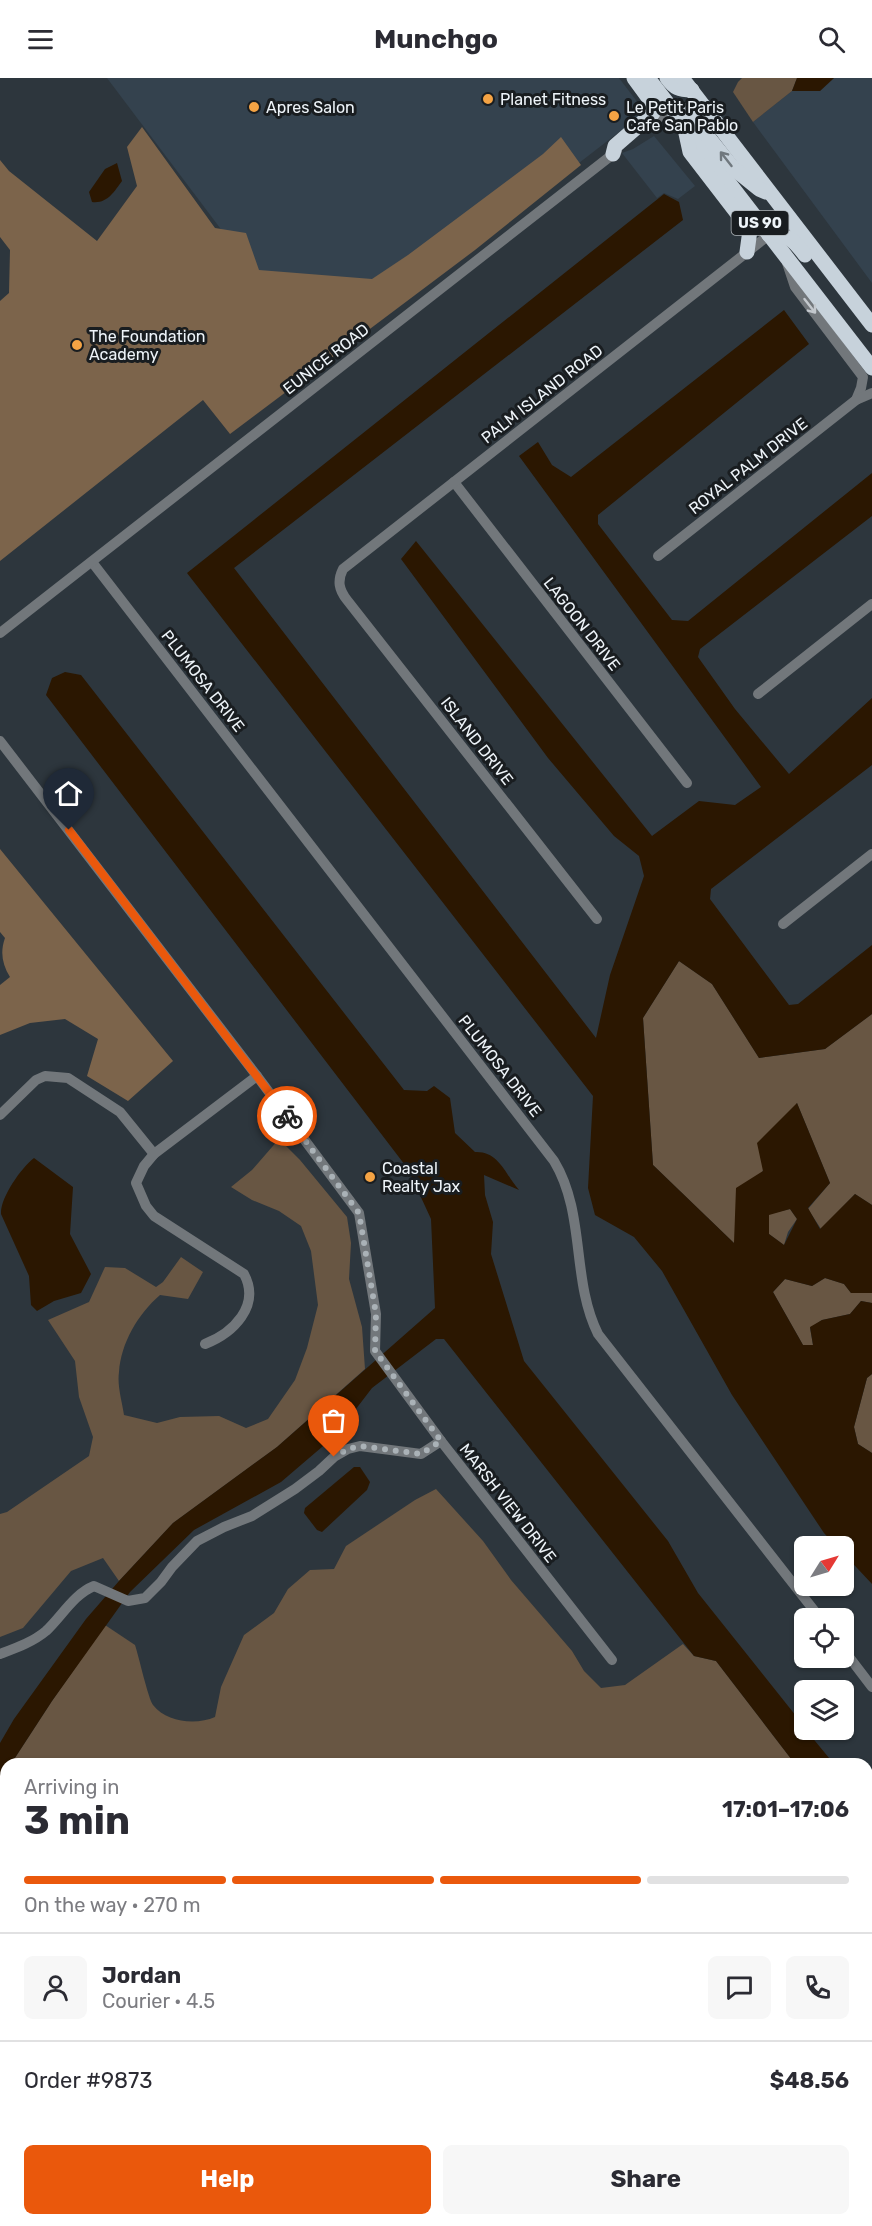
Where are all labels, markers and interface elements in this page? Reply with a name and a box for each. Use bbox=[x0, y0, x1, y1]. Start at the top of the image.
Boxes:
icon: menu bbox=[24, 23, 57, 56]
text: Munchgo bbox=[374, 23, 498, 55]
icon: search bbox=[815, 23, 848, 56]
place label: Planet Fitness bbox=[500, 90, 606, 109]
marker: Planet Fitness bbox=[481, 92, 495, 106]
place label: Apres Salon bbox=[266, 98, 355, 117]
place label: Le Petit Paris Cafe San Pablo bbox=[626, 98, 738, 135]
marker: Apres Salon bbox=[247, 100, 261, 114]
marker: Le Petit Paris Cafe San Pablo bbox=[607, 109, 621, 123]
one-way arrow bbox=[719, 151, 732, 167]
road number: US 90 bbox=[732, 211, 789, 235]
one-way arrow bbox=[803, 297, 816, 313]
street label: EUNICE ROAD bbox=[279, 320, 373, 398]
place label: The Foundation Academy bbox=[89, 327, 206, 364]
marker: The Foundation Academy bbox=[70, 338, 84, 352]
street label: PALM ISLAND ROAD bbox=[477, 341, 607, 447]
street label: ROYAL PALM DRIVE bbox=[685, 414, 811, 518]
street label: LAGOON DRIVE bbox=[540, 574, 624, 674]
street label: PLUMOSA DRIVE bbox=[157, 626, 249, 736]
street label: ISLAND DRIVE bbox=[437, 693, 517, 789]
pin bbox=[43, 768, 94, 830]
icon: home bbox=[52, 777, 85, 810]
street label: PLUMOSA DRIVE bbox=[454, 1011, 546, 1121]
courier bbox=[257, 1086, 317, 1146]
icon: bike bbox=[271, 1100, 304, 1133]
place label: Coastal Realty Jax bbox=[382, 1159, 461, 1196]
marker: Coastal Realty Jax bbox=[363, 1170, 377, 1184]
pin bbox=[308, 1395, 359, 1457]
icon: bag bbox=[317, 1404, 350, 1437]
street label: MARSH VIEW DRIVE bbox=[456, 1440, 560, 1566]
north arrow bbox=[794, 1536, 854, 1596]
map controls bbox=[794, 1536, 854, 1740]
button: locate bbox=[794, 1608, 854, 1668]
button: layers bbox=[794, 1680, 854, 1740]
text: Arriving in bbox=[24, 1775, 119, 1799]
text: 17:01–17:06 bbox=[722, 1796, 849, 1823]
text: 3 min bbox=[24, 1798, 130, 1844]
text: On the way · 270 m bbox=[24, 1893, 201, 1917]
button: person bbox=[24, 1956, 87, 2019]
button: chat bbox=[708, 1956, 771, 2019]
button: phone bbox=[786, 1956, 849, 2019]
text: Jordan bbox=[102, 1962, 181, 1989]
text: Courier · 4.5 bbox=[102, 1989, 215, 2013]
text: Order #9873 bbox=[24, 2067, 153, 2094]
text: $48.56 bbox=[770, 2067, 849, 2094]
button: Help bbox=[24, 2145, 431, 2214]
button: Share bbox=[443, 2145, 849, 2214]

